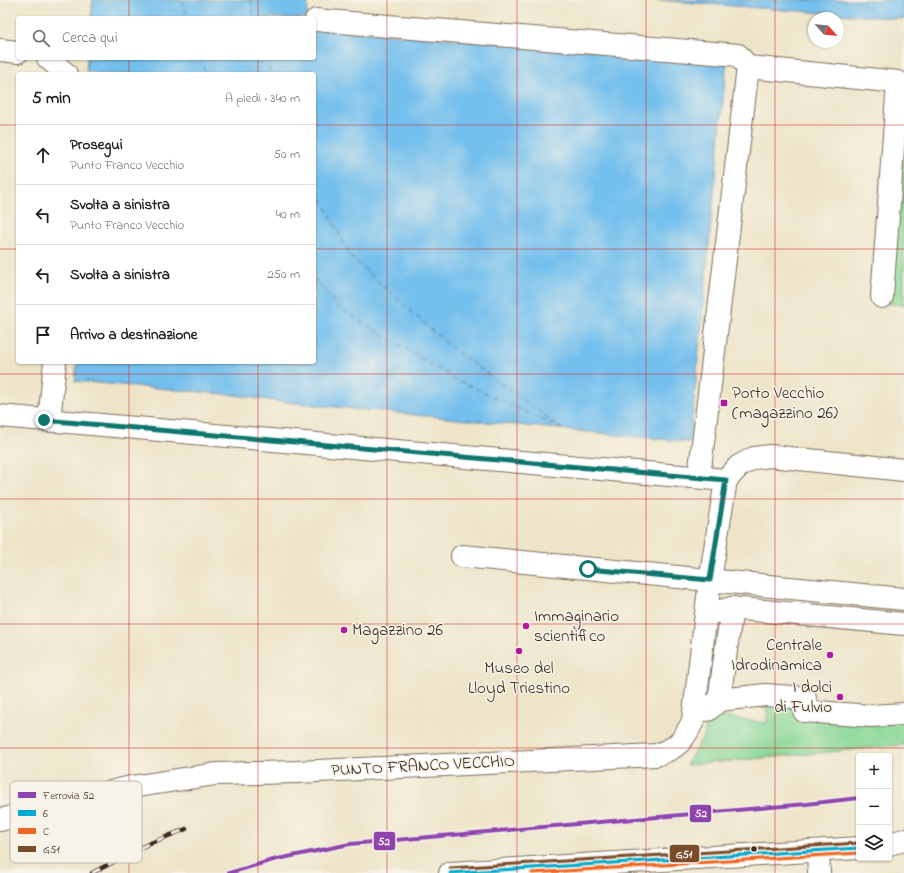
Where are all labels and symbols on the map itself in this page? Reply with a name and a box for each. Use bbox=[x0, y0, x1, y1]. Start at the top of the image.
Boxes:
north arrow bbox=[808, 12, 844, 48]
place label: Porto Vecchio (magazzino 26) bbox=[732, 381, 838, 428]
marker: Porto Vecchio (magazzino 26) bbox=[719, 398, 729, 408]
route end bbox=[35, 411, 53, 429]
route start bbox=[579, 560, 597, 578]
place label: Immaginario scientifico bbox=[534, 604, 619, 649]
place label: Magazzino 26 bbox=[352, 618, 444, 645]
marker: Immaginario scientifico bbox=[521, 621, 531, 631]
marker: Magazzino 26 bbox=[339, 625, 349, 635]
place label: Centrale Idrodinamica bbox=[731, 633, 822, 678]
marker: Museo del Lloyd Triestino bbox=[514, 646, 524, 656]
marker: Centrale Idrodinamica bbox=[825, 650, 835, 660]
place label: Museo del Lloyd Triestino bbox=[468, 656, 570, 702]
place label: I dolci di Fulvio bbox=[774, 675, 832, 720]
marker: I dolci di Fulvio bbox=[835, 692, 845, 702]
street label: PUNTO FRANCO VECCHIO bbox=[330, 749, 516, 783]
legend bbox=[10, 781, 142, 863]
text: Ferrovia 52 bbox=[42, 788, 95, 804]
line badge: 52 bbox=[689, 804, 712, 823]
text: 6 bbox=[43, 806, 48, 822]
text: 52 bbox=[695, 806, 707, 822]
text: C bbox=[43, 824, 49, 840]
line badge: 52 bbox=[373, 831, 396, 851]
text: 52 bbox=[378, 834, 390, 850]
text: G51 bbox=[43, 842, 60, 858]
line badge: G51 bbox=[669, 844, 700, 863]
unlabelled marker bbox=[749, 844, 759, 854]
text: G51 bbox=[676, 847, 693, 863]

